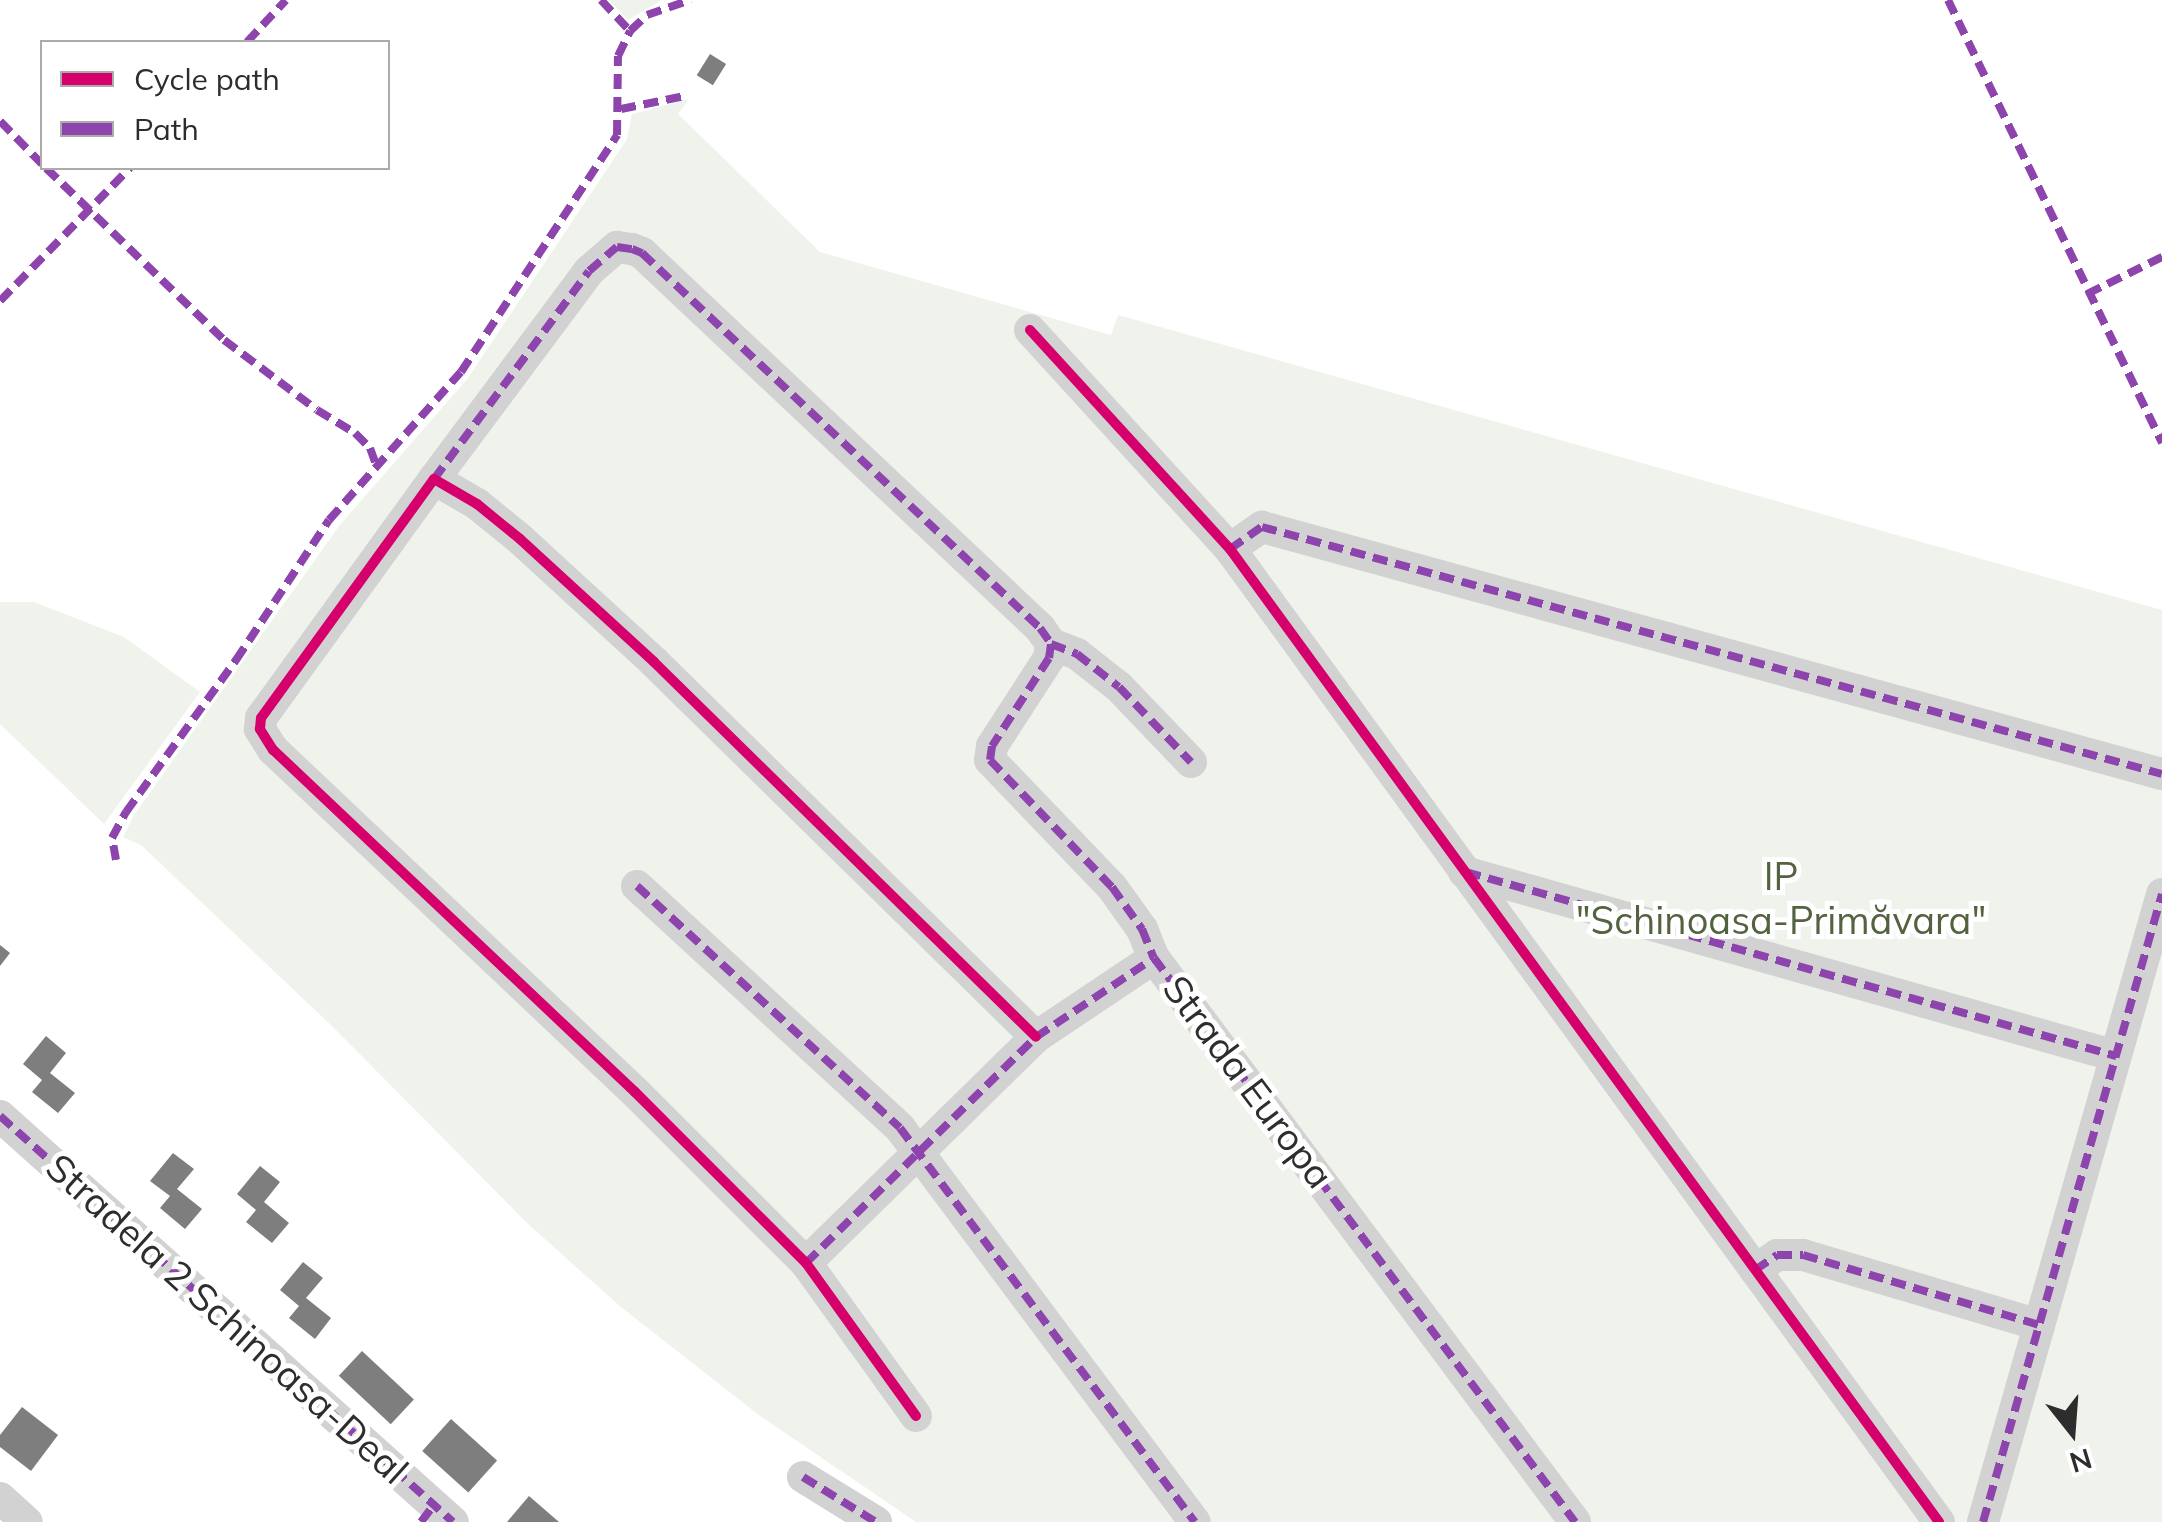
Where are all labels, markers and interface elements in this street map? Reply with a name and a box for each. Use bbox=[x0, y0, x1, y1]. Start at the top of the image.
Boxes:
legend bbox=[40, 40, 390, 170]
text: Cycle path bbox=[134, 60, 280, 98]
text: Path bbox=[134, 110, 199, 148]
park label: IP "Schinoasa-Primăvara" bbox=[1576, 854, 1986, 944]
street label: Strada Europa bbox=[1153, 967, 1343, 1197]
street label: Stradela 2 Schinoasa-Deal bbox=[37, 1145, 417, 1493]
north arrow bbox=[2022, 1382, 2122, 1482]
text: N bbox=[2066, 1441, 2096, 1481]

